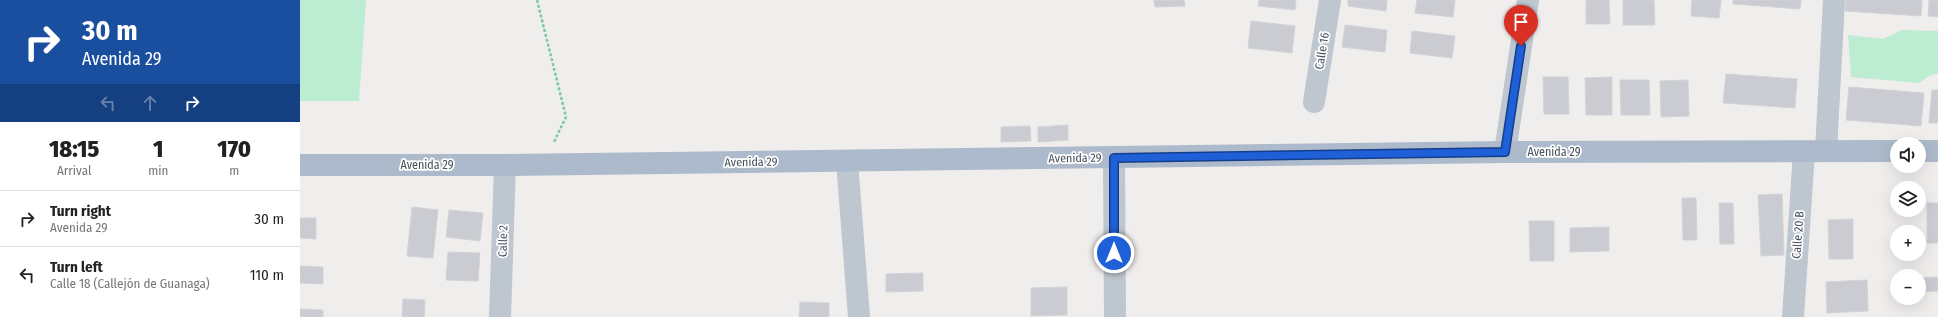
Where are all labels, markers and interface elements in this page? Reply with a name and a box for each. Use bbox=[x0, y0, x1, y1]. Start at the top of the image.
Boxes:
pin bbox=[1504, 5, 1538, 46]
icon: arrive bbox=[1510, 11, 1532, 33]
text: 30 m bbox=[82, 14, 138, 47]
icon: right bbox=[16, 16, 68, 68]
street label: Calle 16 bbox=[1312, 31, 1332, 71]
text: Avenida 29 bbox=[82, 48, 162, 70]
icon: left bbox=[97, 92, 119, 114]
icon: ahead bbox=[139, 92, 161, 114]
icon: right bbox=[181, 92, 203, 114]
text: 18:15 bbox=[49, 135, 99, 163]
text: 1 bbox=[153, 135, 164, 163]
text: 170 bbox=[217, 135, 251, 163]
map controls bbox=[1890, 137, 1926, 305]
button: sound bbox=[1890, 137, 1926, 173]
street label: Avenida 29 bbox=[1527, 145, 1581, 159]
street label: Avenida 29 bbox=[1048, 151, 1102, 165]
street label: Avenida 29 bbox=[724, 155, 778, 169]
street label: Avenida 29 bbox=[400, 158, 454, 172]
text: Arrival bbox=[57, 163, 91, 178]
text: min bbox=[148, 163, 168, 178]
text: m bbox=[229, 163, 239, 178]
button: layers bbox=[1890, 181, 1926, 217]
text: Turn right bbox=[50, 202, 111, 220]
icon: right bbox=[16, 208, 38, 230]
text: 30 m bbox=[254, 210, 284, 228]
street label: Calle 20 B bbox=[1789, 210, 1807, 259]
text: Avenida 29 bbox=[50, 220, 107, 235]
street label: Calle 2 bbox=[495, 225, 511, 257]
button: + bbox=[1890, 225, 1926, 261]
position arrow bbox=[1093, 232, 1135, 274]
text: Turn left bbox=[50, 258, 103, 276]
icon: left bbox=[16, 264, 38, 286]
text: 110 m bbox=[250, 266, 284, 284]
button: − bbox=[1890, 269, 1926, 305]
text: Calle 18 (Callejón de Guanaga) bbox=[50, 276, 210, 291]

